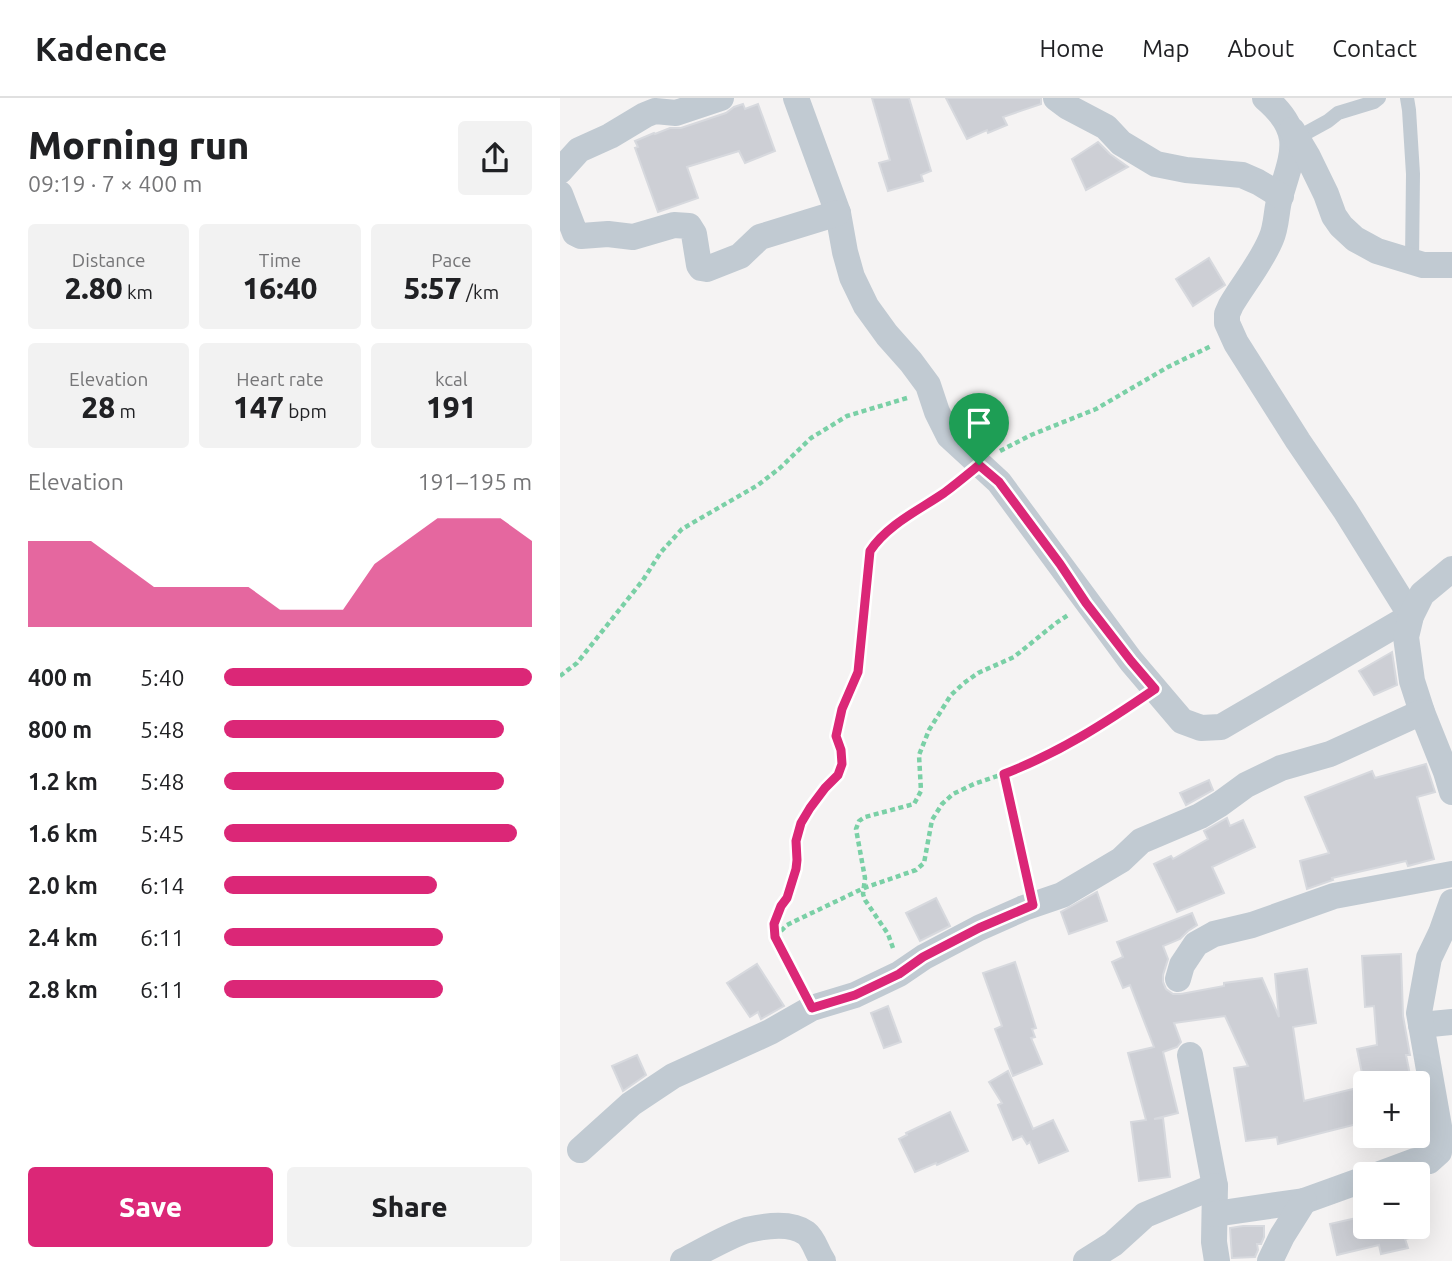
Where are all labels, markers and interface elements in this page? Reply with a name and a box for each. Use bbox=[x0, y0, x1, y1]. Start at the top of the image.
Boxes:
text: Kadence bbox=[35, 30, 167, 67]
text: Home bbox=[1039, 35, 1104, 62]
text: Map bbox=[1142, 35, 1189, 62]
text: About bbox=[1227, 35, 1294, 62]
text: Contact bbox=[1332, 35, 1417, 62]
button: share bbox=[458, 121, 532, 195]
text: Morning run bbox=[28, 124, 249, 166]
text: 09:19 · 7 × 400 m bbox=[28, 171, 202, 196]
text: Distance bbox=[72, 249, 145, 271]
text: Time bbox=[259, 249, 301, 271]
text: Pace bbox=[431, 249, 471, 271]
text: 2.80 bbox=[64, 271, 123, 305]
text: 16:40 bbox=[242, 271, 318, 305]
text: 5:57 bbox=[404, 271, 462, 305]
text: km bbox=[123, 281, 153, 303]
text: /km bbox=[462, 281, 499, 303]
text: Elevation bbox=[69, 368, 148, 390]
text: Heart rate bbox=[236, 368, 324, 390]
text: kcal bbox=[435, 368, 468, 390]
text: 28 bbox=[81, 390, 115, 424]
text: 147 bbox=[233, 390, 284, 424]
text: 191 bbox=[426, 390, 477, 424]
pin bbox=[949, 393, 1009, 465]
text: m bbox=[115, 400, 136, 422]
text: bpm bbox=[284, 400, 327, 422]
icon: arrive bbox=[960, 404, 998, 442]
text: Elevation bbox=[28, 469, 124, 494]
text: 191–195 m bbox=[418, 469, 532, 494]
text: 400 m bbox=[28, 665, 92, 690]
text: 5:40 bbox=[140, 665, 185, 690]
text: 800 m bbox=[28, 717, 92, 742]
text: 5:48 bbox=[140, 717, 185, 742]
text: 1.2 km bbox=[28, 769, 98, 794]
text: 5:48 bbox=[140, 769, 185, 794]
text: 1.6 km bbox=[28, 821, 98, 846]
text: 5:45 bbox=[140, 821, 185, 846]
text: 2.0 km bbox=[28, 873, 98, 898]
text: 6:14 bbox=[140, 873, 185, 898]
text: 2.4 km bbox=[28, 925, 98, 950]
text: 6:11 bbox=[140, 925, 185, 950]
text: 2.8 km bbox=[28, 977, 98, 1002]
text: 6:11 bbox=[140, 977, 185, 1002]
map controls bbox=[1353, 1071, 1430, 1239]
button: + bbox=[1353, 1071, 1430, 1148]
button: − bbox=[1353, 1162, 1430, 1239]
button: Save bbox=[28, 1167, 273, 1247]
button: Share bbox=[287, 1167, 532, 1247]

